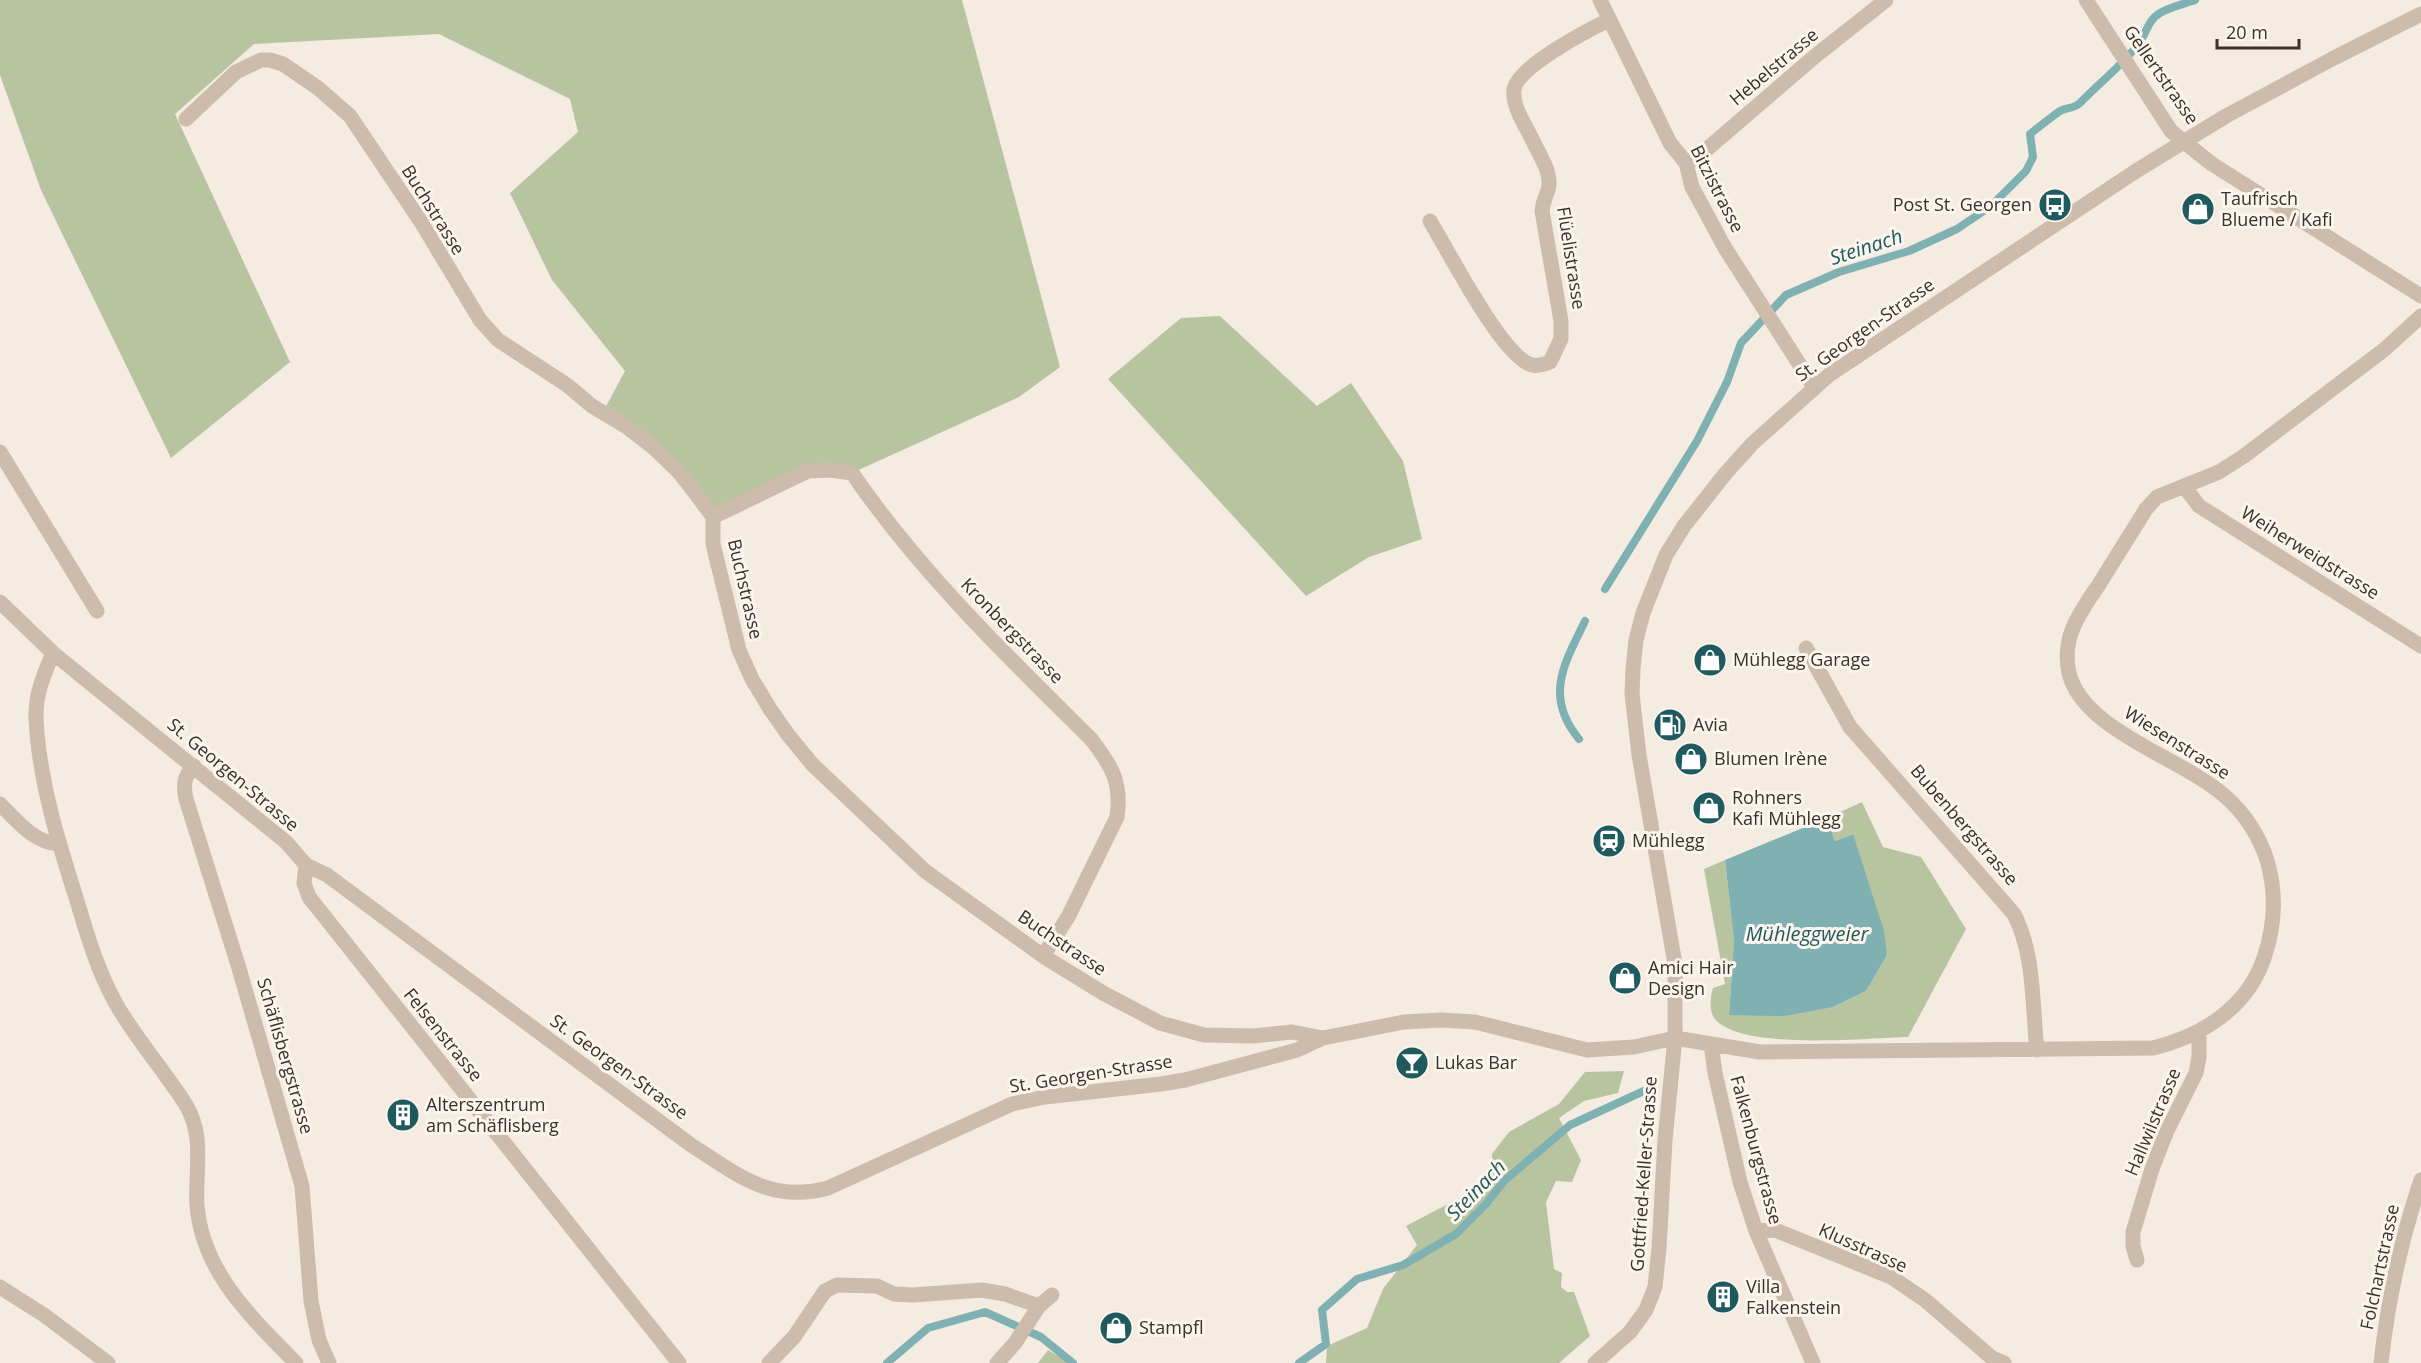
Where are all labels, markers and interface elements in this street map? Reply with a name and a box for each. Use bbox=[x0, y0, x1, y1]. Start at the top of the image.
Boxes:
scale bar bbox=[2217, 12, 2300, 50]
street label: Gellertstrasse bbox=[2119, 20, 2205, 129]
text: 20 m bbox=[2226, 20, 2268, 44]
street label: Hebelstrasse bbox=[1724, 22, 1823, 110]
street label: Bitzistrasse bbox=[1686, 141, 1750, 236]
street label: Buchstrasse bbox=[397, 160, 471, 259]
place label: Taufrisch Blueme / Kafi bbox=[2221, 186, 2333, 231]
bus stop icon: Post St. Georgen bbox=[2037, 187, 2073, 223]
shop icon: Taufrisch Blueme / Kafi bbox=[2180, 191, 2216, 227]
place label: Post St. Georgen bbox=[1893, 192, 2032, 216]
street label: Flüelistrasse bbox=[1552, 205, 1592, 311]
water label: Steinach bbox=[1826, 222, 1906, 271]
street label: St. Georgen-Strasse bbox=[1790, 272, 1939, 386]
street label: Weiherweidstrasse bbox=[2237, 500, 2384, 604]
street label: Buchstrasse bbox=[723, 536, 769, 641]
street label: Kronbergstrasse bbox=[956, 572, 1069, 688]
shop icon: Mühlegg Garage bbox=[1692, 642, 1728, 678]
place label: Mühlegg Garage bbox=[1733, 647, 1870, 671]
street label: Wiesenstrasse bbox=[2120, 700, 2235, 784]
fuel station icon: Avia bbox=[1652, 707, 1688, 743]
street label: St. Georgen-Strasse bbox=[163, 712, 304, 836]
place label: Avia bbox=[1693, 712, 1728, 736]
shop icon: Blumen Irène bbox=[1673, 741, 1709, 777]
place label: Blumen Irène bbox=[1714, 746, 1827, 770]
street label: Bubenbergstrasse bbox=[1906, 759, 2024, 890]
place label: Rohners Kafi Mühlegg bbox=[1732, 785, 1841, 830]
shop icon: Rohners Kafi Mühlegg bbox=[1691, 790, 1727, 826]
station icon: Mühlegg bbox=[1591, 823, 1627, 859]
place label: Mühlegg bbox=[1632, 828, 1705, 852]
street label: Buchstrasse bbox=[1014, 904, 1112, 981]
water label: Mühleggweier bbox=[1746, 920, 1869, 947]
place label: Amici Hair Design bbox=[1648, 955, 1734, 1000]
shop icon: Amici Hair Design bbox=[1607, 960, 1643, 996]
street label: Schäflisbergstrasse bbox=[252, 975, 320, 1136]
street label: Felsenstrasse bbox=[399, 983, 489, 1086]
street label: St. Georgen-Strasse bbox=[546, 1008, 693, 1124]
bar icon: Lukas Bar bbox=[1394, 1045, 1430, 1081]
street label: St. Georgen-Strasse bbox=[1008, 1048, 1174, 1098]
place label: Lukas Bar bbox=[1435, 1050, 1518, 1074]
street label: Hallwilstrasse bbox=[2119, 1064, 2186, 1179]
street label: Falkenburgstrasse bbox=[1726, 1073, 1788, 1227]
street label: Gottfried-Keller-Strasse bbox=[1624, 1075, 1662, 1273]
place label: Alterszentrum am Schäflisberg bbox=[426, 1092, 559, 1137]
building icon: Alterszentrum am Schäflisberg bbox=[385, 1097, 421, 1133]
water label: Steinach bbox=[1440, 1153, 1511, 1226]
street label: Folchartstrasse bbox=[2354, 1202, 2404, 1332]
street label: Klusstrasse bbox=[1815, 1217, 1912, 1277]
place label: Villa Falkenstein bbox=[1746, 1274, 1841, 1319]
building icon: Villa Falkenstein bbox=[1705, 1279, 1741, 1315]
shop icon: Stampfl bbox=[1098, 1310, 1134, 1346]
place label: Stampfl bbox=[1139, 1315, 1204, 1339]

